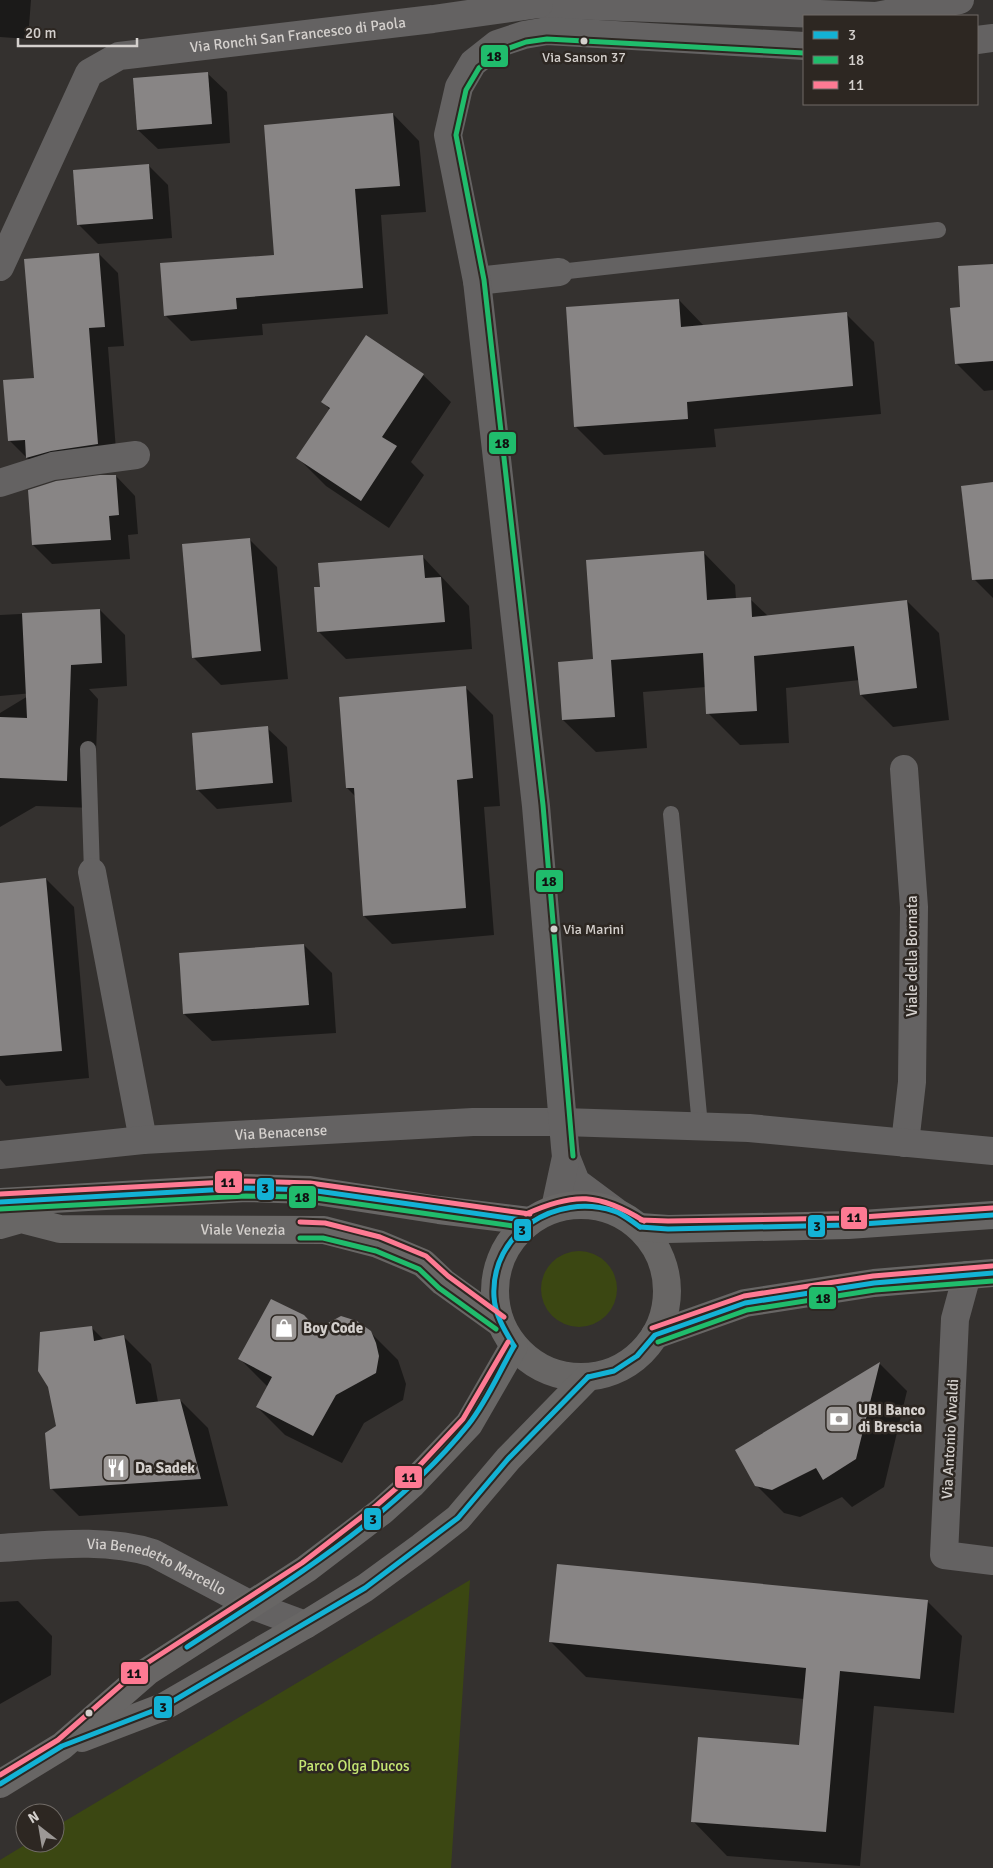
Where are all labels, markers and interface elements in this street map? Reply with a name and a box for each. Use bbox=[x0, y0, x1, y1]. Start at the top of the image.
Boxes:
street label: Via Ronchi San Francesco di Paola bbox=[189, 13, 407, 57]
scale bar bbox=[18, 15, 136, 47]
legend bbox=[803, 15, 978, 105]
text: 20 m bbox=[25, 24, 56, 42]
text: 3 bbox=[848, 26, 856, 44]
marker: Via Sanson 37 bbox=[579, 36, 589, 46]
line badge: 18 bbox=[480, 44, 509, 68]
text: 18 bbox=[486, 48, 502, 65]
place label: Via Sanson 37 bbox=[542, 49, 626, 66]
text: 18 bbox=[848, 51, 864, 69]
text: 11 bbox=[848, 76, 864, 94]
line badge: 18 bbox=[488, 431, 517, 455]
text: 18 bbox=[494, 435, 510, 452]
line badge: 18 bbox=[535, 869, 564, 893]
text: 18 bbox=[541, 873, 557, 890]
street label: Viale della Bornata bbox=[903, 895, 921, 1017]
place label: Via Marini bbox=[563, 921, 624, 938]
marker: Via Marini bbox=[549, 924, 559, 934]
street label: Via Benacense bbox=[234, 1121, 328, 1144]
line badge: 11 bbox=[214, 1170, 243, 1194]
text: 11 bbox=[220, 1174, 236, 1191]
line badge: 3 bbox=[256, 1177, 275, 1201]
text: 3 bbox=[261, 1180, 269, 1197]
line badge: 18 bbox=[288, 1185, 317, 1209]
text: 18 bbox=[294, 1189, 310, 1206]
line badge: 11 bbox=[840, 1206, 868, 1230]
text: 11 bbox=[846, 1209, 862, 1226]
line badge: 3 bbox=[807, 1214, 826, 1238]
line badge: 3 bbox=[513, 1218, 532, 1242]
text: 3 bbox=[813, 1218, 821, 1235]
street label: Viale Venezia bbox=[200, 1221, 285, 1239]
text: 3 bbox=[518, 1222, 526, 1239]
line badge: 18 bbox=[808, 1286, 837, 1310]
text: 18 bbox=[815, 1290, 831, 1307]
shop icon: Boy Code bbox=[269, 1313, 299, 1343]
place label: Boy Code bbox=[303, 1319, 363, 1337]
street label: Via Antonio Vivaldi bbox=[938, 1378, 962, 1500]
place label: UBI Banco di Brescia bbox=[858, 1401, 925, 1436]
bank icon: UBI Banco di Brescia bbox=[824, 1404, 854, 1434]
restaurant icon: Da Sadek bbox=[101, 1453, 131, 1483]
place label: Da Sadek bbox=[135, 1459, 195, 1477]
line badge: 11 bbox=[394, 1465, 423, 1489]
text: 11 bbox=[401, 1469, 417, 1486]
line badge: 3 bbox=[363, 1507, 382, 1531]
text: 3 bbox=[369, 1511, 377, 1528]
street label: Via Benedetto Marcello bbox=[86, 1535, 229, 1599]
line badge: 11 bbox=[120, 1661, 149, 1685]
text: 11 bbox=[126, 1665, 142, 1682]
line badge: 3 bbox=[153, 1695, 173, 1719]
text: 3 bbox=[159, 1699, 167, 1716]
unlabelled marker bbox=[84, 1708, 94, 1718]
park label: Parco Olga Ducos bbox=[298, 1757, 410, 1775]
north arrow bbox=[15, 1803, 65, 1853]
text: N bbox=[25, 1807, 42, 1827]

